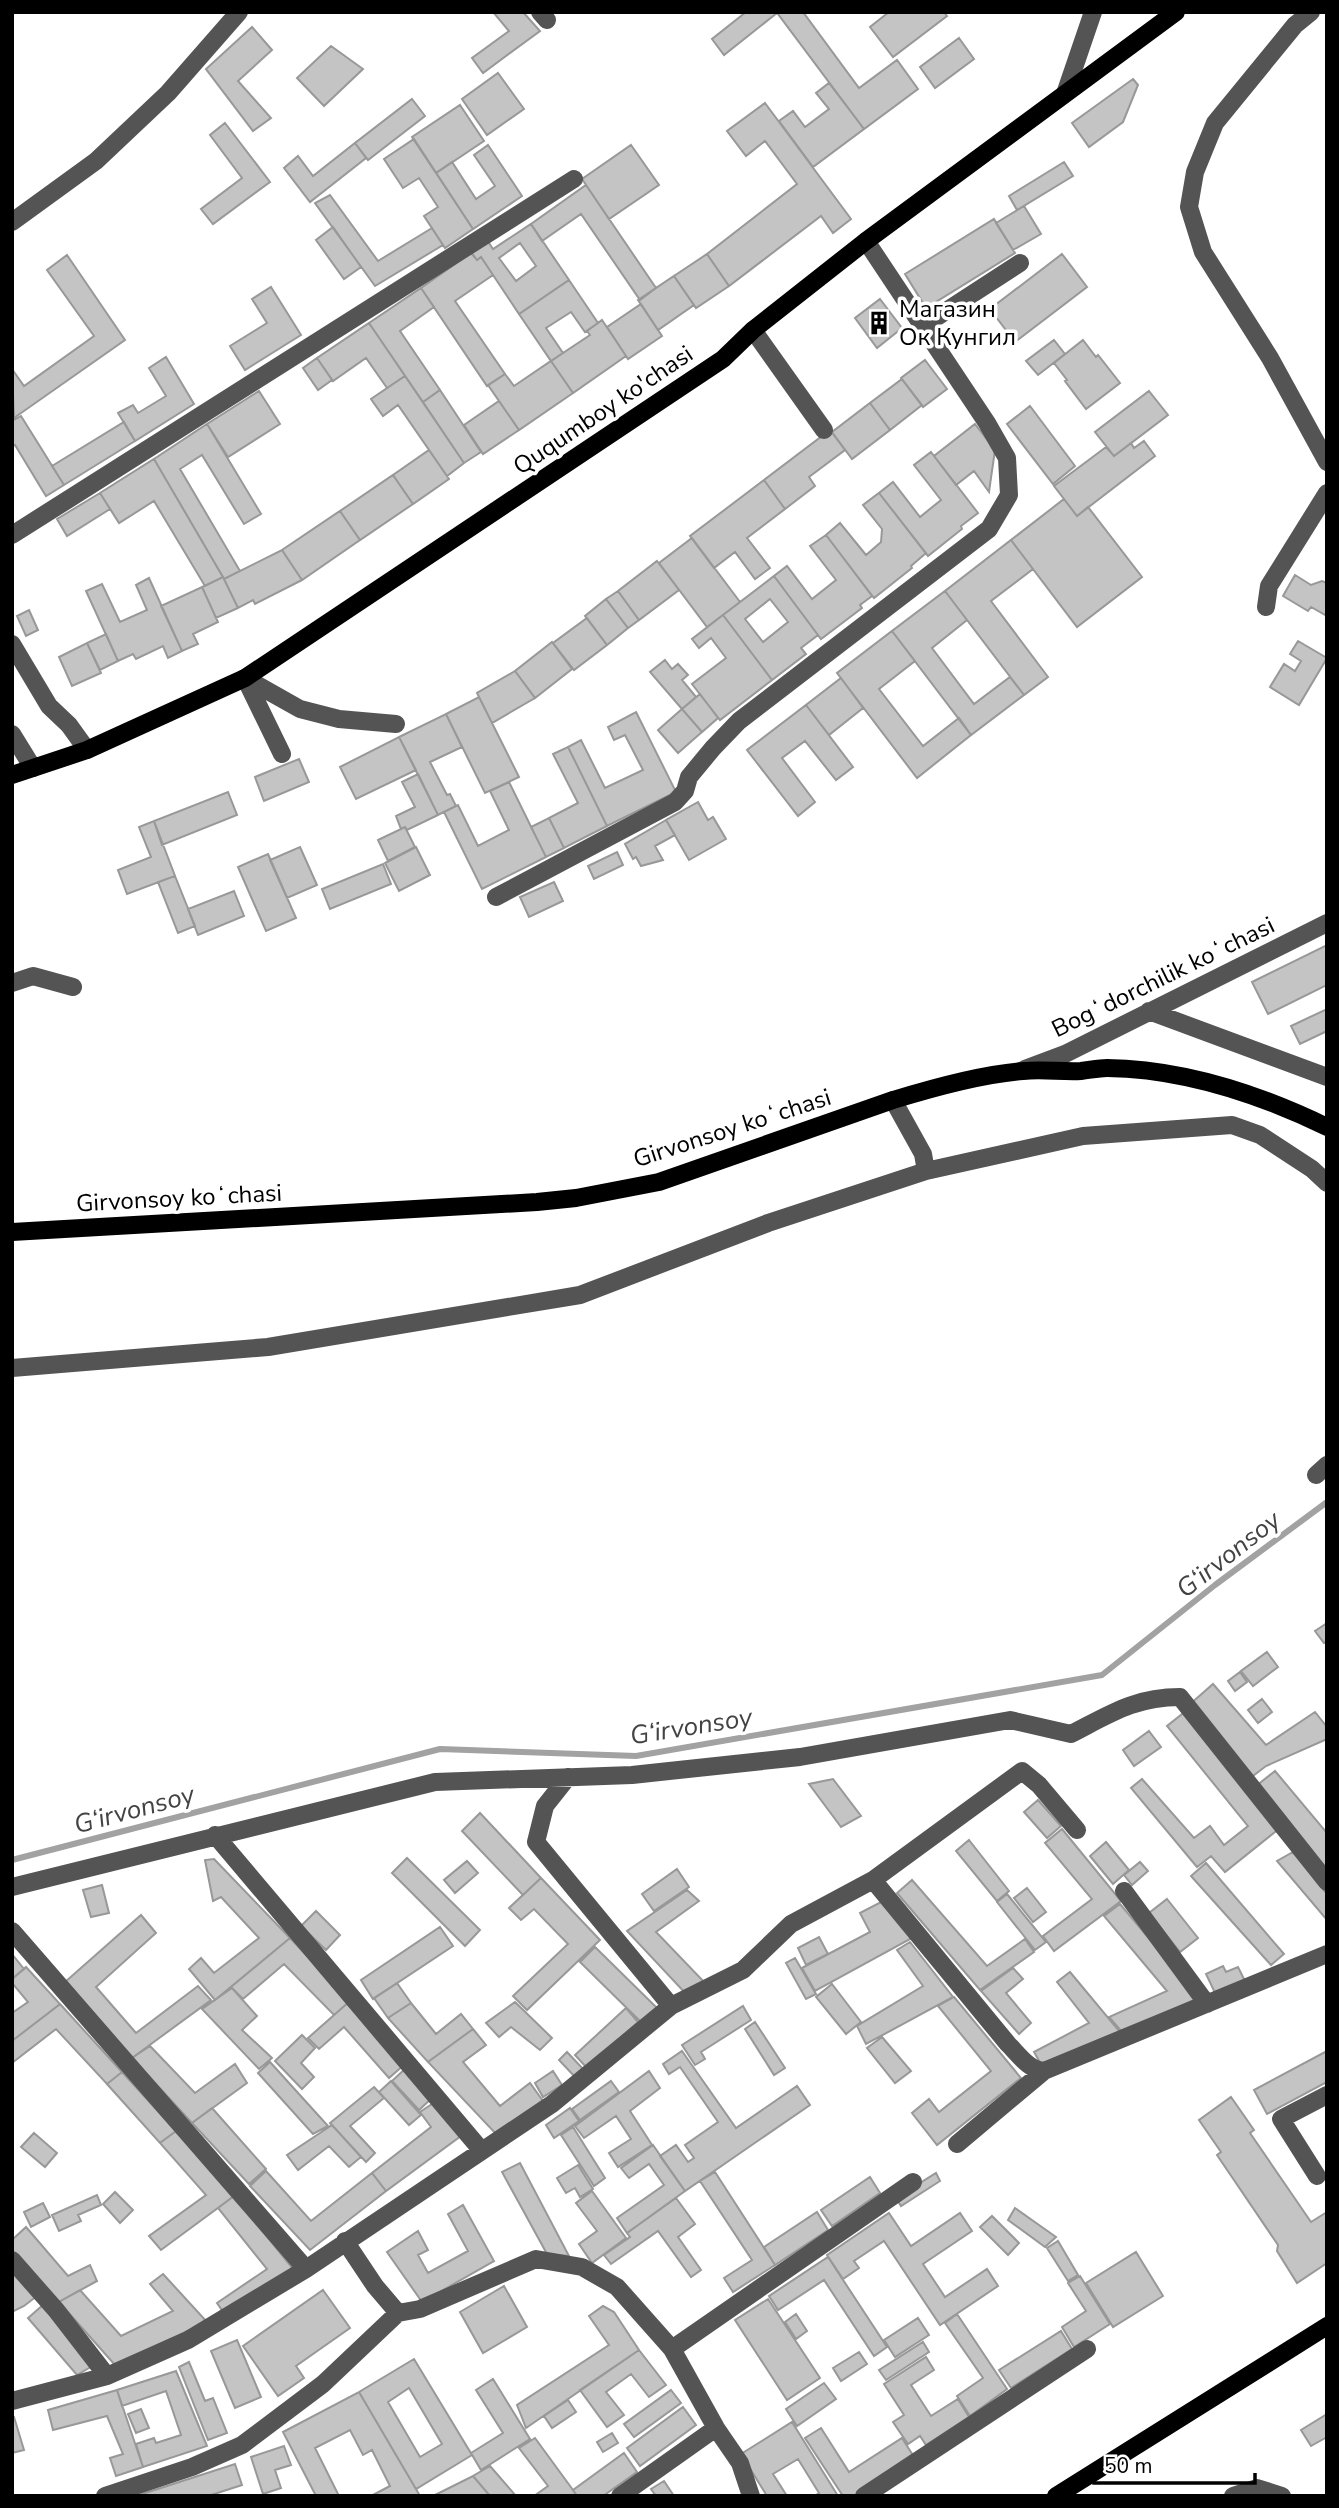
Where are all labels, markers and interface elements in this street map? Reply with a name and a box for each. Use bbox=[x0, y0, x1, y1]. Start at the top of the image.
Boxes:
place label: Магазин Ок Кунгил bbox=[899, 293, 1016, 353]
building icon: Магазин Ок Кунгил bbox=[865, 309, 893, 337]
street label: Ququmboy ko'chasi bbox=[507, 338, 699, 482]
street label: Bogʻdorchilik koʻchasi bbox=[1046, 909, 1280, 1045]
street label: Girvonsoy koʻchasi bbox=[629, 1081, 835, 1175]
street label: Girvonsoy koʻchasi bbox=[75, 1177, 283, 1219]
water label: G‘irvonsoy bbox=[1169, 1502, 1289, 1606]
water label: G‘irvonsoy bbox=[627, 1699, 756, 1753]
water label: G‘irvonsoy bbox=[70, 1776, 200, 1842]
scale bar bbox=[1094, 2442, 1255, 2486]
text: 50 m bbox=[1104, 2452, 1153, 2480]

